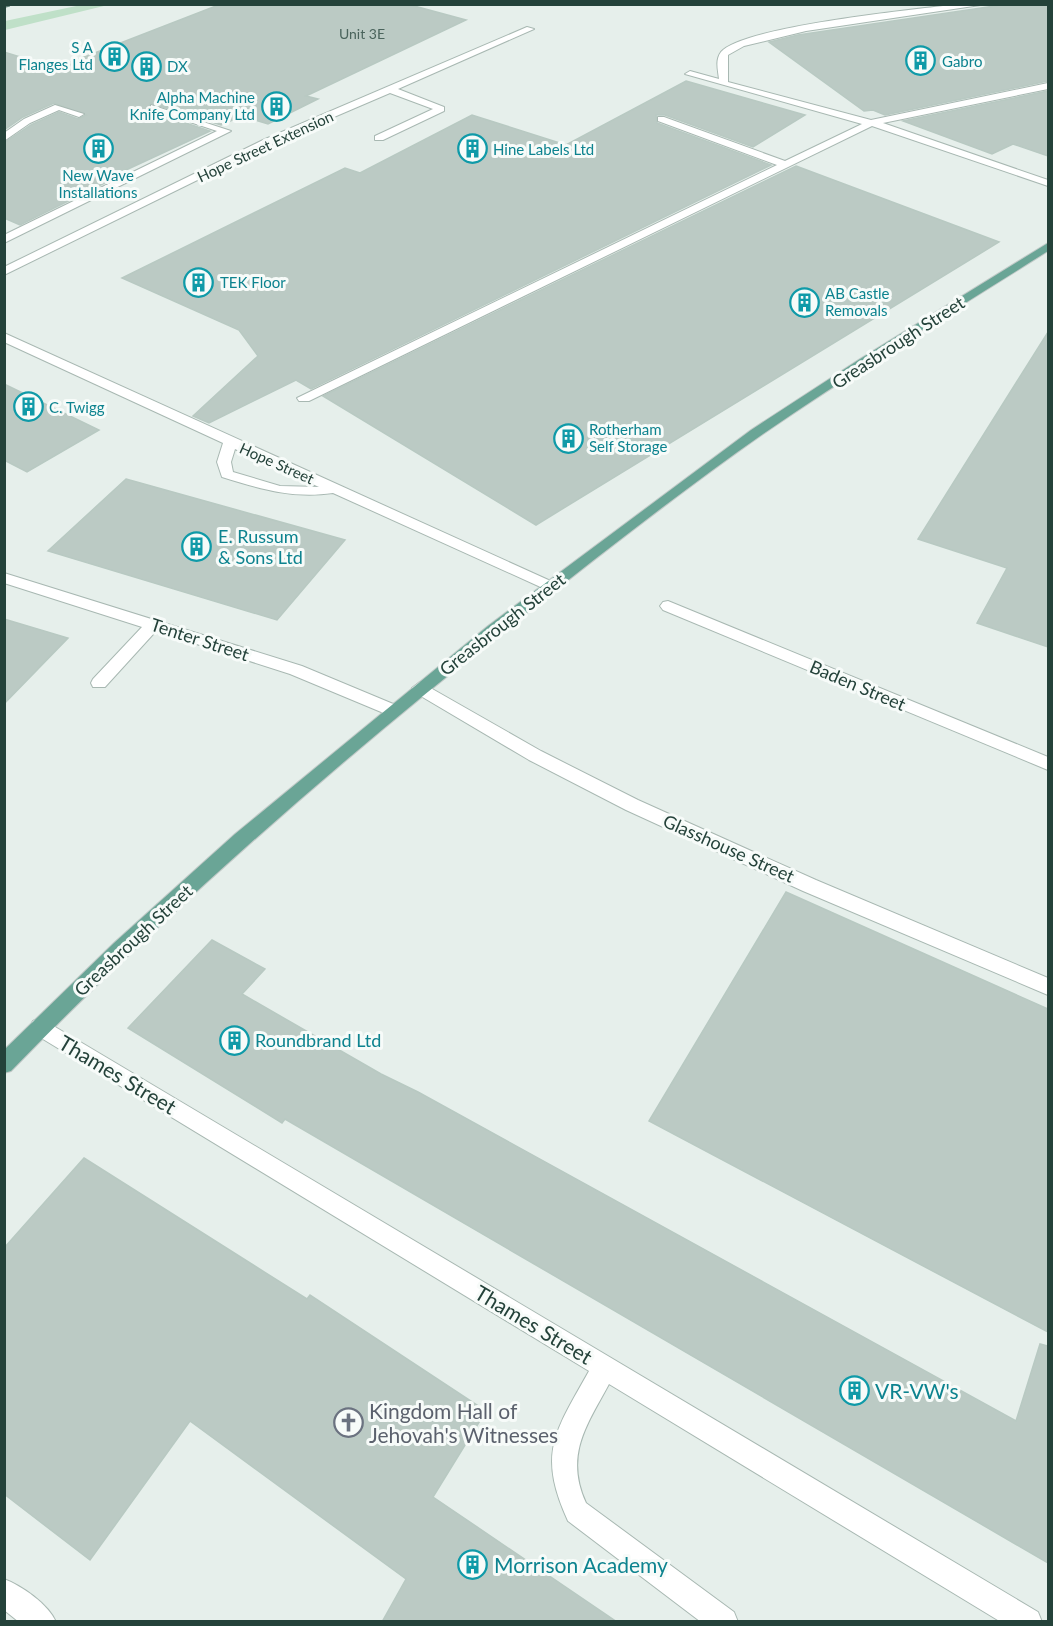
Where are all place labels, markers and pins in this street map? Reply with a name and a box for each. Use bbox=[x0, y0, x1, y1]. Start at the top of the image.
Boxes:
place label: S A Flanges Ltd bbox=[19, 38, 94, 73]
building icon: S A Flanges Ltd bbox=[98, 40, 130, 72]
building icon: Gabro bbox=[905, 45, 937, 77]
building icon: DX bbox=[130, 50, 162, 82]
place label: Gabro bbox=[942, 52, 982, 70]
place label: DX bbox=[167, 57, 188, 75]
place label: Alpha Machine Knife Company Ltd bbox=[130, 88, 255, 123]
building icon: Alpha Machine Knife Company Ltd bbox=[260, 90, 292, 122]
building icon: New Wave Installations bbox=[82, 132, 114, 164]
building icon: Hine Labels Ltd bbox=[456, 133, 488, 165]
place label: Hine Labels Ltd bbox=[493, 140, 594, 158]
place label: New Wave Installations bbox=[59, 166, 137, 201]
building icon: TEK Floor bbox=[183, 266, 215, 298]
place label: TEK Floor bbox=[220, 273, 286, 291]
place label: AB Castle Removals bbox=[825, 284, 890, 319]
building icon: AB Castle Removals bbox=[788, 286, 820, 318]
building icon: C. Twigg bbox=[12, 391, 44, 423]
place label: C. Twigg bbox=[49, 398, 105, 416]
place label: Rotherham Self Storage bbox=[589, 420, 667, 455]
building icon: Rotherham Self Storage bbox=[552, 422, 584, 454]
place label: E. Russum & Sons Ltd bbox=[218, 525, 303, 568]
building icon: E. Russum & Sons Ltd bbox=[181, 530, 213, 562]
building icon: Roundbrand Ltd bbox=[218, 1024, 250, 1056]
place label: Roundbrand Ltd bbox=[255, 1029, 381, 1051]
building icon: VR-VW's bbox=[838, 1374, 870, 1406]
place label: VR-VW's bbox=[875, 1378, 959, 1403]
place label: Kingdom Hall of Jehovah's Witnesses bbox=[369, 1398, 558, 1447]
church icon: Kingdom Hall of Jehovah's Witnesses bbox=[332, 1406, 364, 1438]
building icon: Morrison Academy bbox=[457, 1548, 489, 1580]
place label: Morrison Academy bbox=[494, 1552, 668, 1577]

